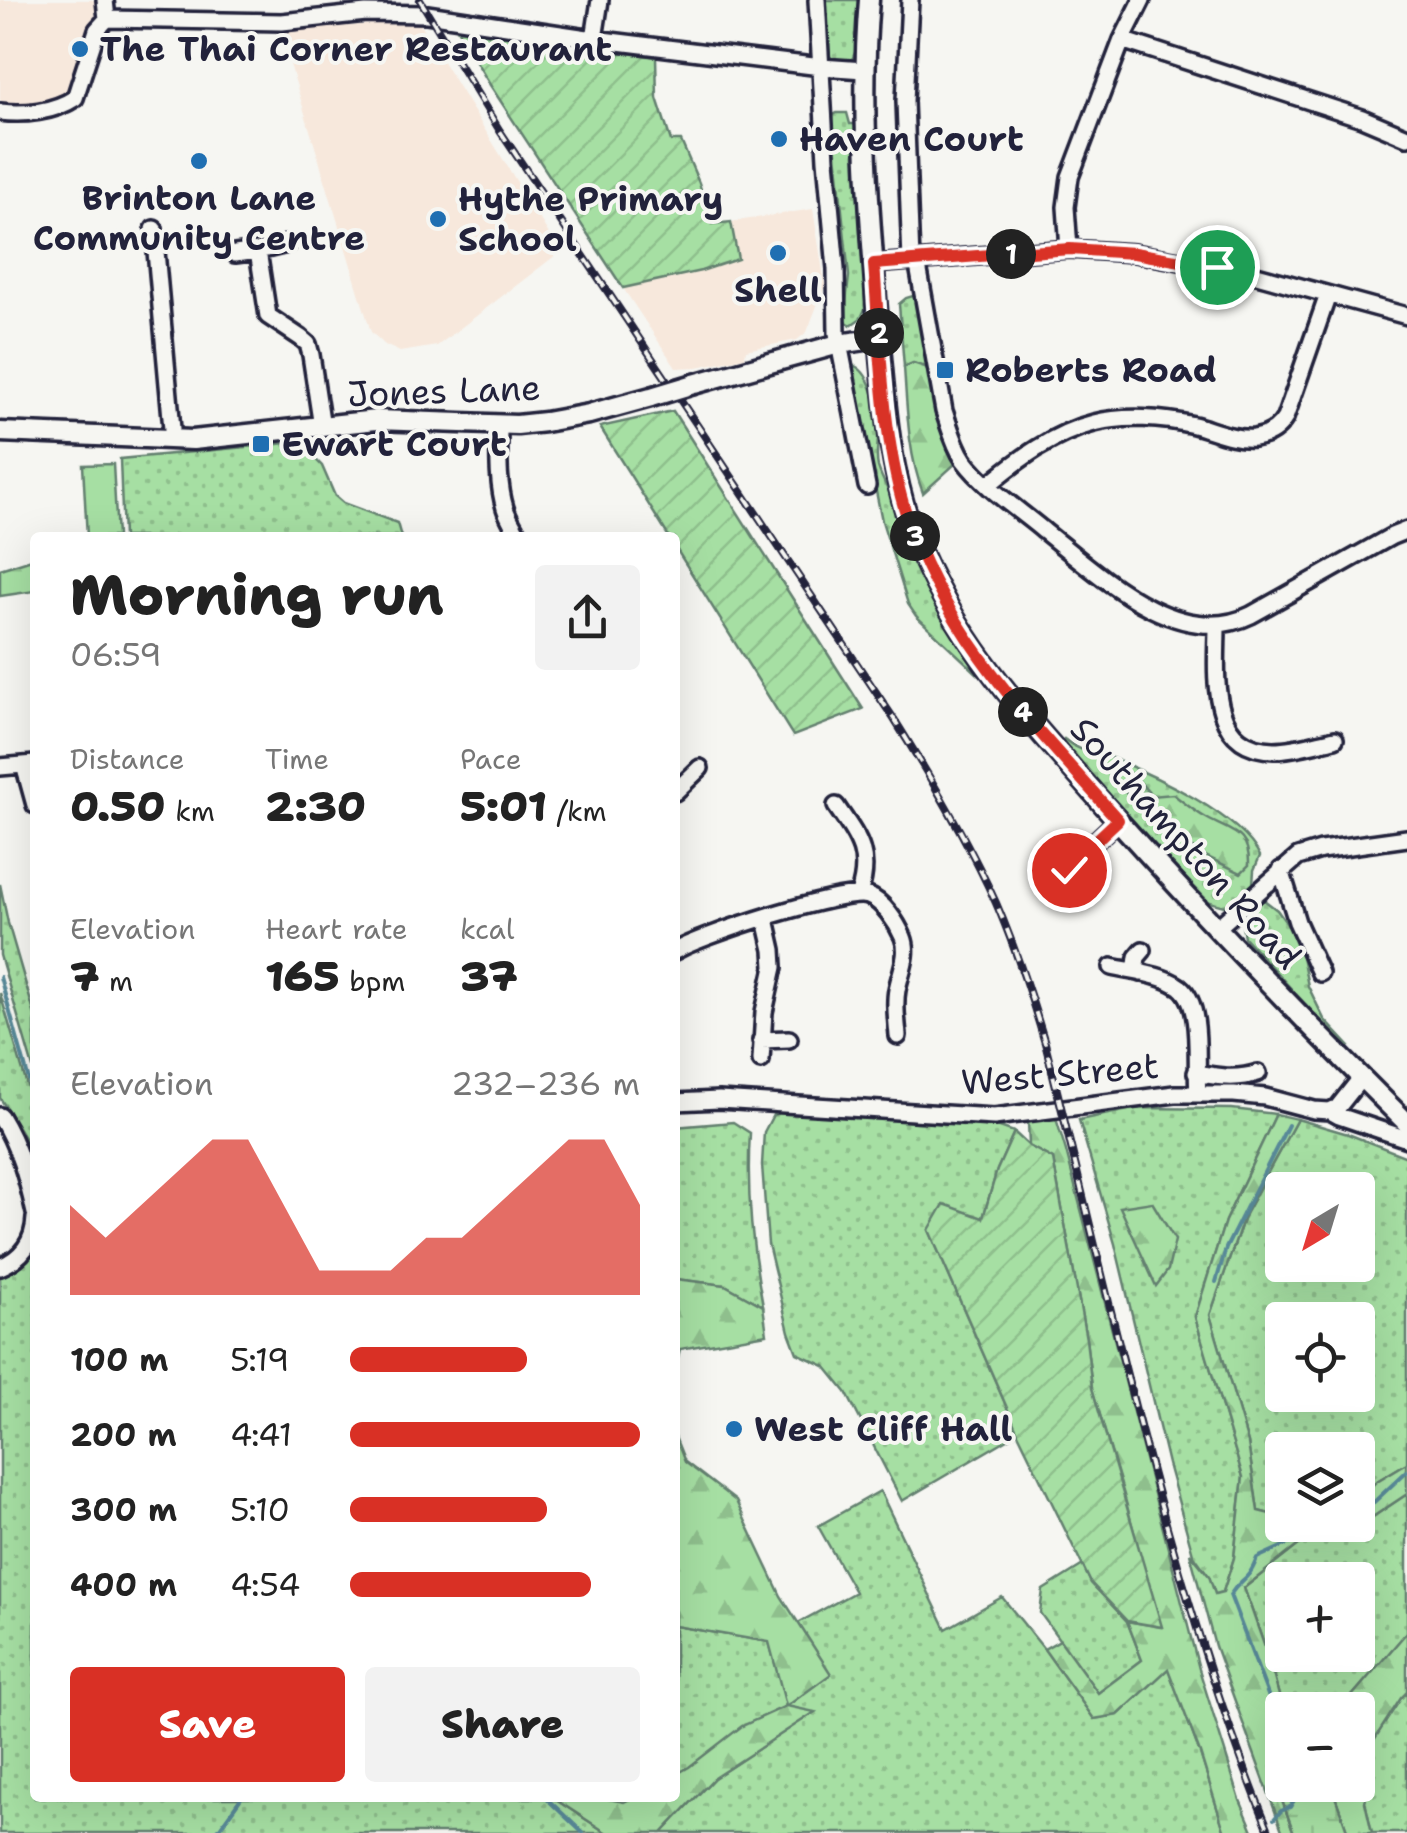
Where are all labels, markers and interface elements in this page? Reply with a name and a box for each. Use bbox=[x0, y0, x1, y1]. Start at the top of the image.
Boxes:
place label: The Thai Corner Restaurant bbox=[100, 25, 612, 72]
marker: The Thai Corner Restaurant bbox=[69, 38, 91, 60]
place label: Haven Court bbox=[799, 115, 1024, 162]
marker: Haven Court bbox=[768, 128, 790, 150]
marker: Brinton Lane Community Centre bbox=[188, 150, 210, 172]
place label: Brinton Lane Community Centre bbox=[33, 174, 365, 261]
place label: Hythe Primary School bbox=[458, 175, 723, 262]
marker: Hythe Primary School bbox=[427, 208, 449, 230]
pin bbox=[1175, 225, 1260, 310]
pin: 1 bbox=[986, 229, 1036, 279]
text: 1 bbox=[1005, 235, 1017, 273]
icon: arrive bbox=[1190, 240, 1245, 295]
marker: Shell bbox=[767, 242, 789, 264]
place label: Shell bbox=[734, 266, 822, 313]
pin: 2 bbox=[854, 308, 904, 358]
text: 2 bbox=[869, 314, 889, 352]
place label: Roberts Road bbox=[965, 346, 1217, 393]
marker: Roberts Road bbox=[934, 359, 956, 381]
street label: Jones Lane bbox=[347, 364, 541, 417]
place label: Ewart Court bbox=[281, 420, 507, 467]
marker: Ewart Court bbox=[250, 433, 272, 455]
pin: 3 bbox=[890, 511, 940, 561]
text: 3 bbox=[905, 517, 925, 555]
text: Morning run bbox=[70, 558, 444, 632]
button: share bbox=[535, 565, 640, 670]
text: 06:59 bbox=[70, 633, 162, 676]
pin: 4 bbox=[998, 687, 1048, 737]
text: 4 bbox=[1013, 693, 1033, 731]
street label: Southampton Road bbox=[1060, 706, 1312, 979]
text: Distance bbox=[70, 740, 185, 778]
text: Time bbox=[265, 740, 329, 778]
text: Pace bbox=[460, 740, 522, 778]
text: 0.50 bbox=[70, 778, 166, 834]
text: 2:30 bbox=[265, 778, 366, 834]
text: 5:01 bbox=[460, 778, 547, 834]
text: km bbox=[166, 792, 215, 830]
text: /km bbox=[547, 792, 607, 830]
pin bbox=[1027, 828, 1112, 913]
icon: check bbox=[1042, 843, 1097, 898]
text: Elevation bbox=[70, 910, 195, 948]
text: Heart rate bbox=[265, 910, 408, 948]
text: kcal bbox=[460, 910, 514, 948]
text: 7 bbox=[70, 948, 99, 1004]
text: 165 bbox=[265, 948, 340, 1004]
text: 37 bbox=[460, 948, 518, 1004]
text: m bbox=[99, 962, 133, 1000]
text: bpm bbox=[340, 962, 405, 1000]
street label: West Street bbox=[959, 1041, 1161, 1106]
text: Elevation bbox=[70, 1062, 213, 1105]
text: 232–236 m bbox=[451, 1062, 640, 1105]
north arrow bbox=[1265, 1172, 1375, 1282]
map controls bbox=[1265, 1172, 1375, 1802]
button: locate bbox=[1265, 1302, 1375, 1412]
text: 100 m bbox=[70, 1338, 169, 1381]
text: 5:19 bbox=[230, 1338, 289, 1381]
place label: West Cliff Hall bbox=[754, 1405, 1013, 1452]
text: 200 m bbox=[70, 1413, 177, 1456]
text: 4:41 bbox=[230, 1413, 292, 1456]
marker: West Cliff Hall bbox=[723, 1418, 745, 1440]
button: layers bbox=[1265, 1432, 1375, 1542]
text: 300 m bbox=[70, 1488, 177, 1531]
text: 5:10 bbox=[230, 1488, 290, 1531]
button: + bbox=[1265, 1562, 1375, 1672]
text: 400 m bbox=[70, 1563, 177, 1606]
text: 4:54 bbox=[230, 1563, 300, 1606]
button: Save bbox=[70, 1667, 345, 1782]
button: Share bbox=[365, 1667, 640, 1782]
button: − bbox=[1265, 1692, 1375, 1802]

